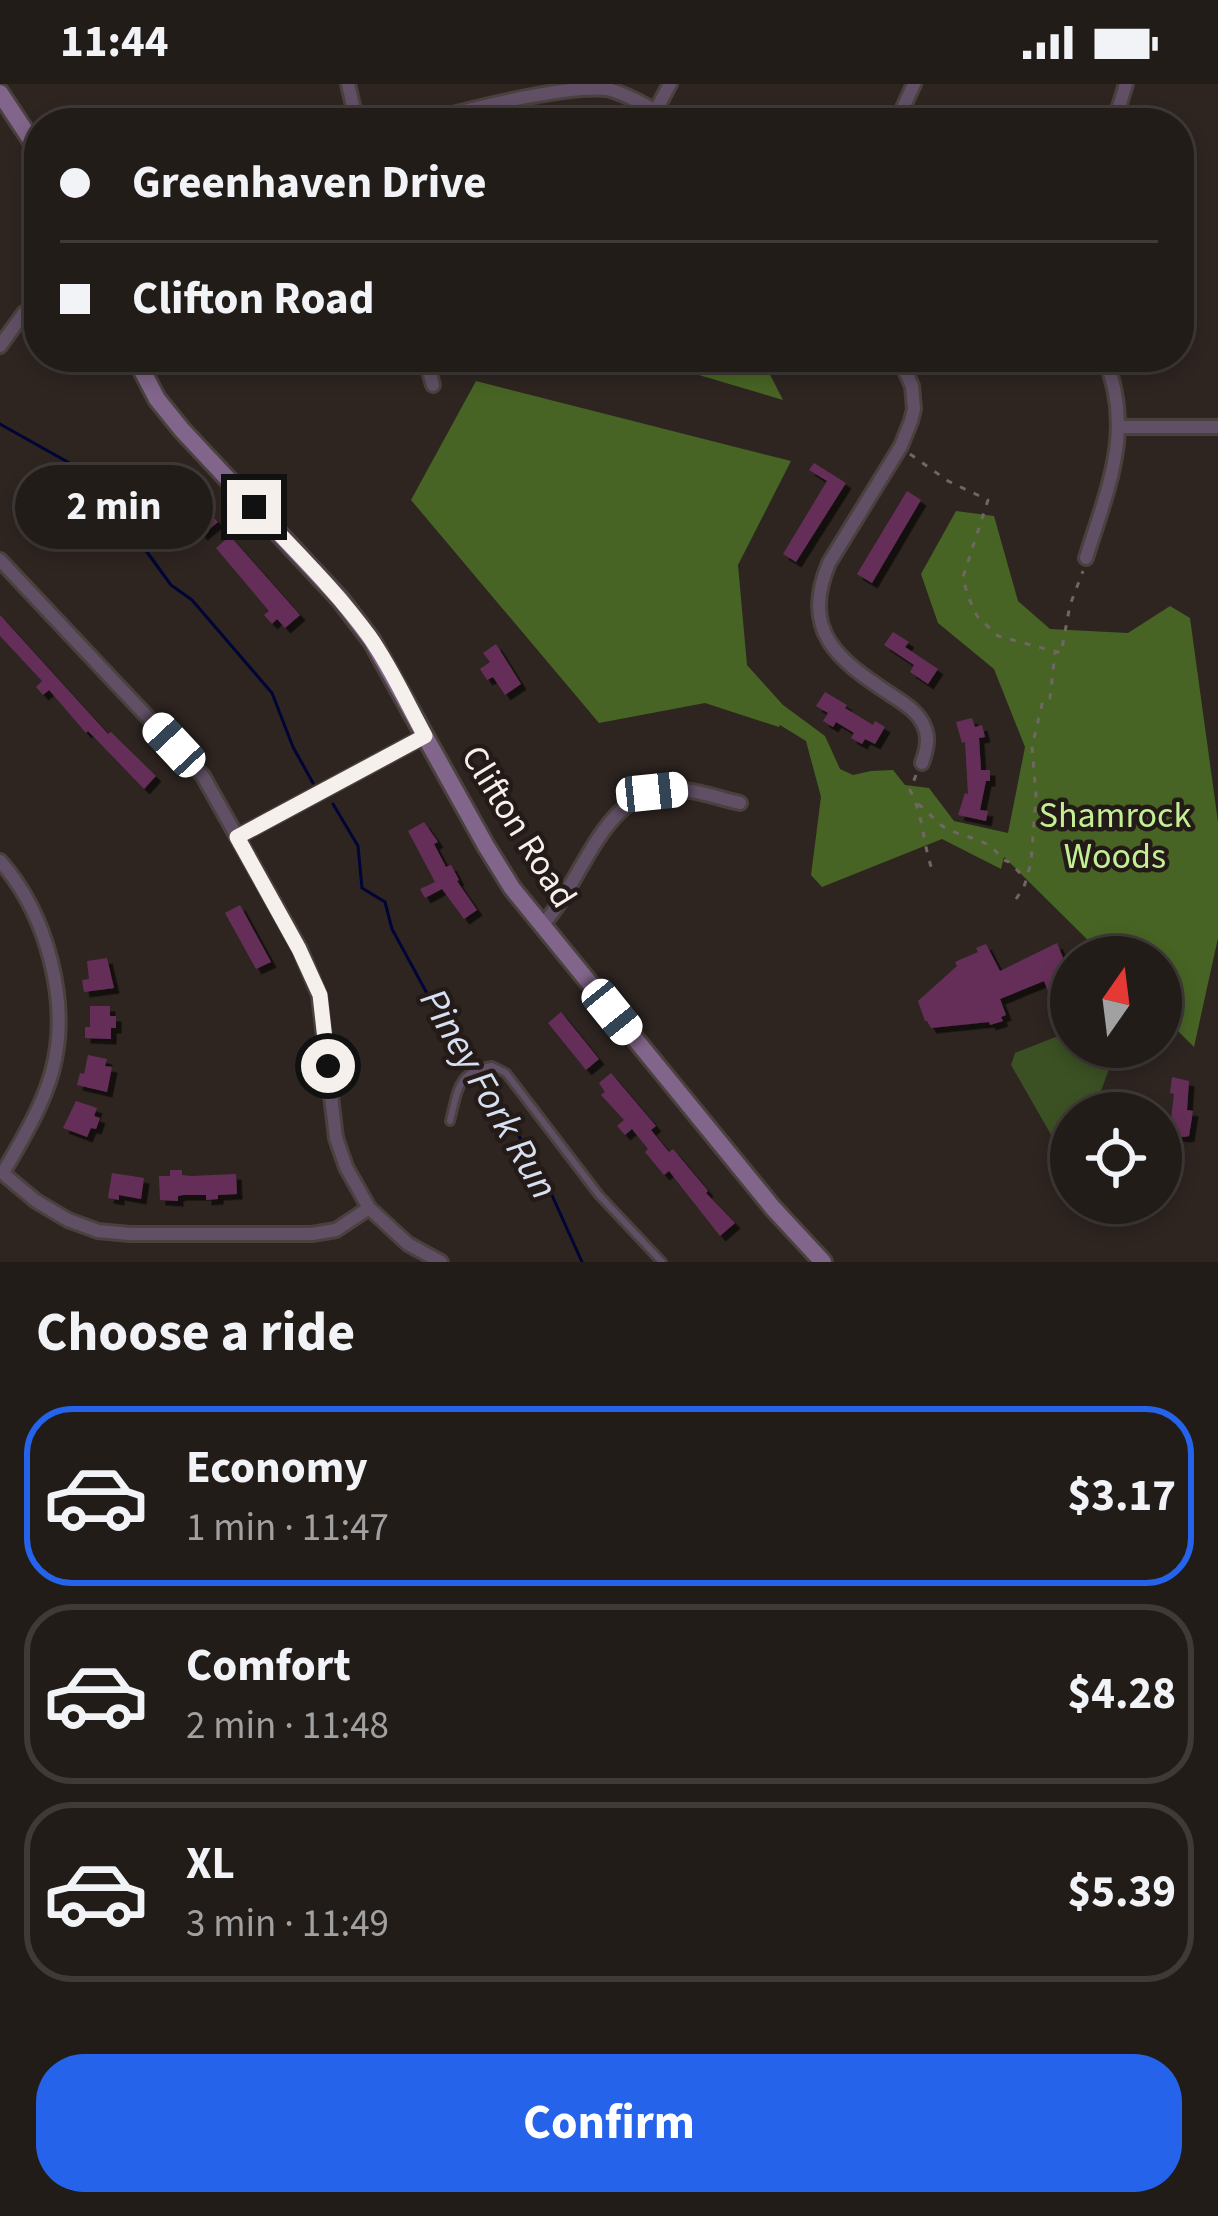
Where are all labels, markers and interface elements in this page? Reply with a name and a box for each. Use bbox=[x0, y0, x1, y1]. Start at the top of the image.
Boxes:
text: 11:44 bbox=[60, 10, 169, 74]
text: Greenhaven Drive bbox=[132, 151, 487, 215]
text: Clifton Road bbox=[132, 267, 374, 331]
callout: 2 min bbox=[14, 465, 212, 549]
text: 2 min bbox=[67, 479, 161, 535]
route end bbox=[227, 480, 281, 534]
car bbox=[136, 706, 212, 784]
street label: Clifton Road bbox=[449, 736, 589, 918]
car bbox=[614, 770, 690, 814]
park label: Shamrock Woods bbox=[1039, 790, 1192, 882]
north arrow bbox=[1050, 936, 1182, 1068]
map controls bbox=[1050, 936, 1182, 1224]
car bbox=[575, 973, 649, 1051]
water label: Piney Fork Run bbox=[405, 978, 571, 1210]
route start bbox=[301, 1039, 355, 1093]
button: locate bbox=[1050, 1092, 1182, 1224]
text: Choose a ride bbox=[36, 1295, 355, 1372]
text: Economy bbox=[186, 1436, 368, 1500]
icon: car bbox=[42, 1442, 150, 1550]
text: $3.17 bbox=[1067, 1464, 1176, 1528]
text: 1 min · 11:47 bbox=[186, 1500, 389, 1556]
text: Comfort bbox=[186, 1634, 351, 1698]
icon: car bbox=[42, 1640, 150, 1748]
text: $4.28 bbox=[1067, 1662, 1176, 1726]
text: 2 min · 11:48 bbox=[186, 1698, 389, 1754]
text: XL bbox=[186, 1832, 235, 1896]
icon: car bbox=[42, 1838, 150, 1946]
text: $5.39 bbox=[1067, 1860, 1176, 1924]
text: 3 min · 11:49 bbox=[186, 1896, 389, 1952]
button: Confirm bbox=[36, 2054, 1182, 2192]

